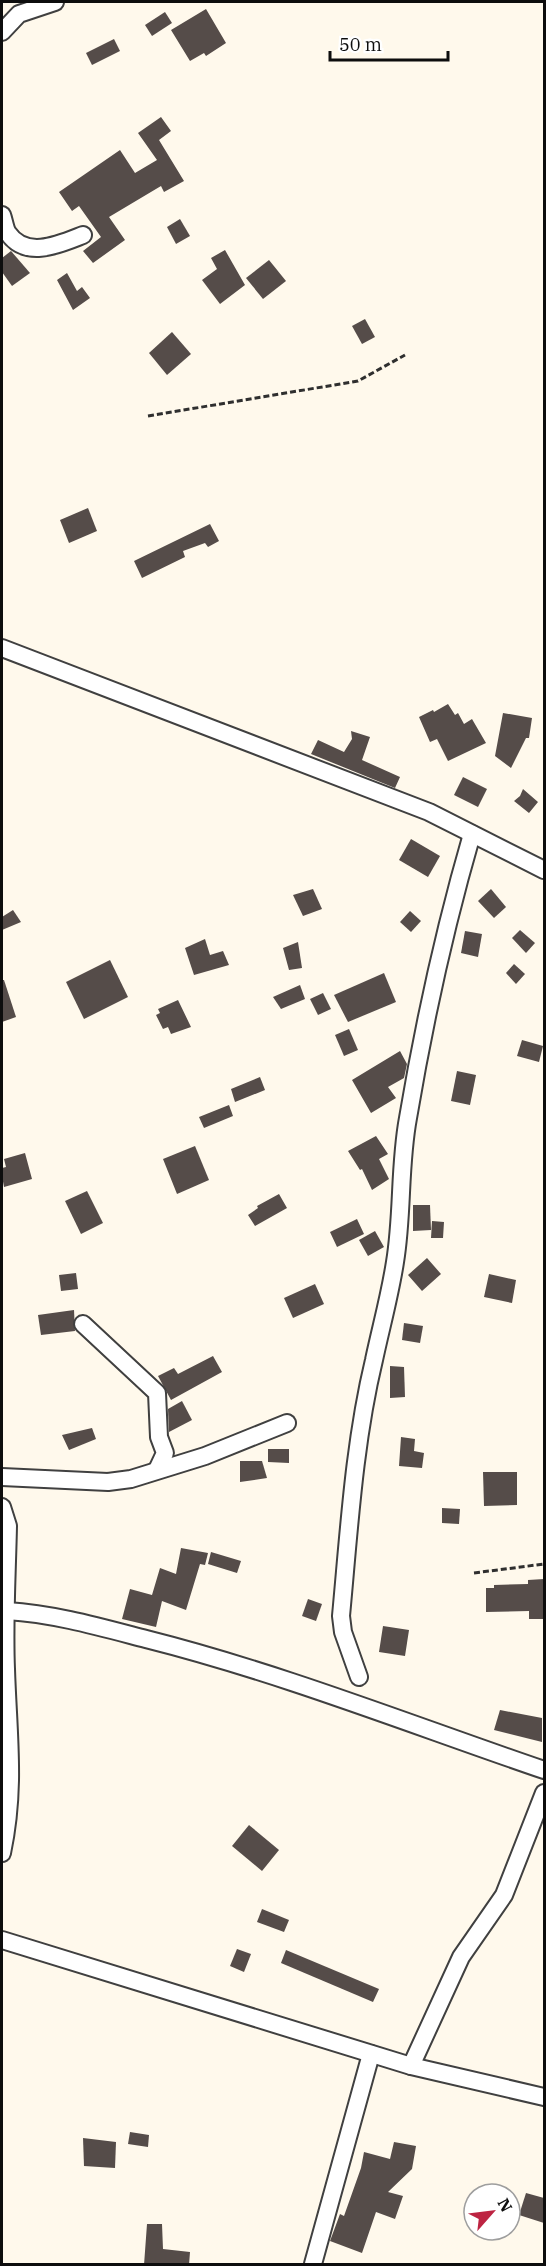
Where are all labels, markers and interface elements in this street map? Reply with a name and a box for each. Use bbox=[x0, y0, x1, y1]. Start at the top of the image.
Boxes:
scale bar bbox=[330, 24, 448, 62]
text: 50 m bbox=[339, 33, 382, 56]
north arrow bbox=[462, 2182, 522, 2242]
text: N bbox=[493, 2195, 517, 2215]

